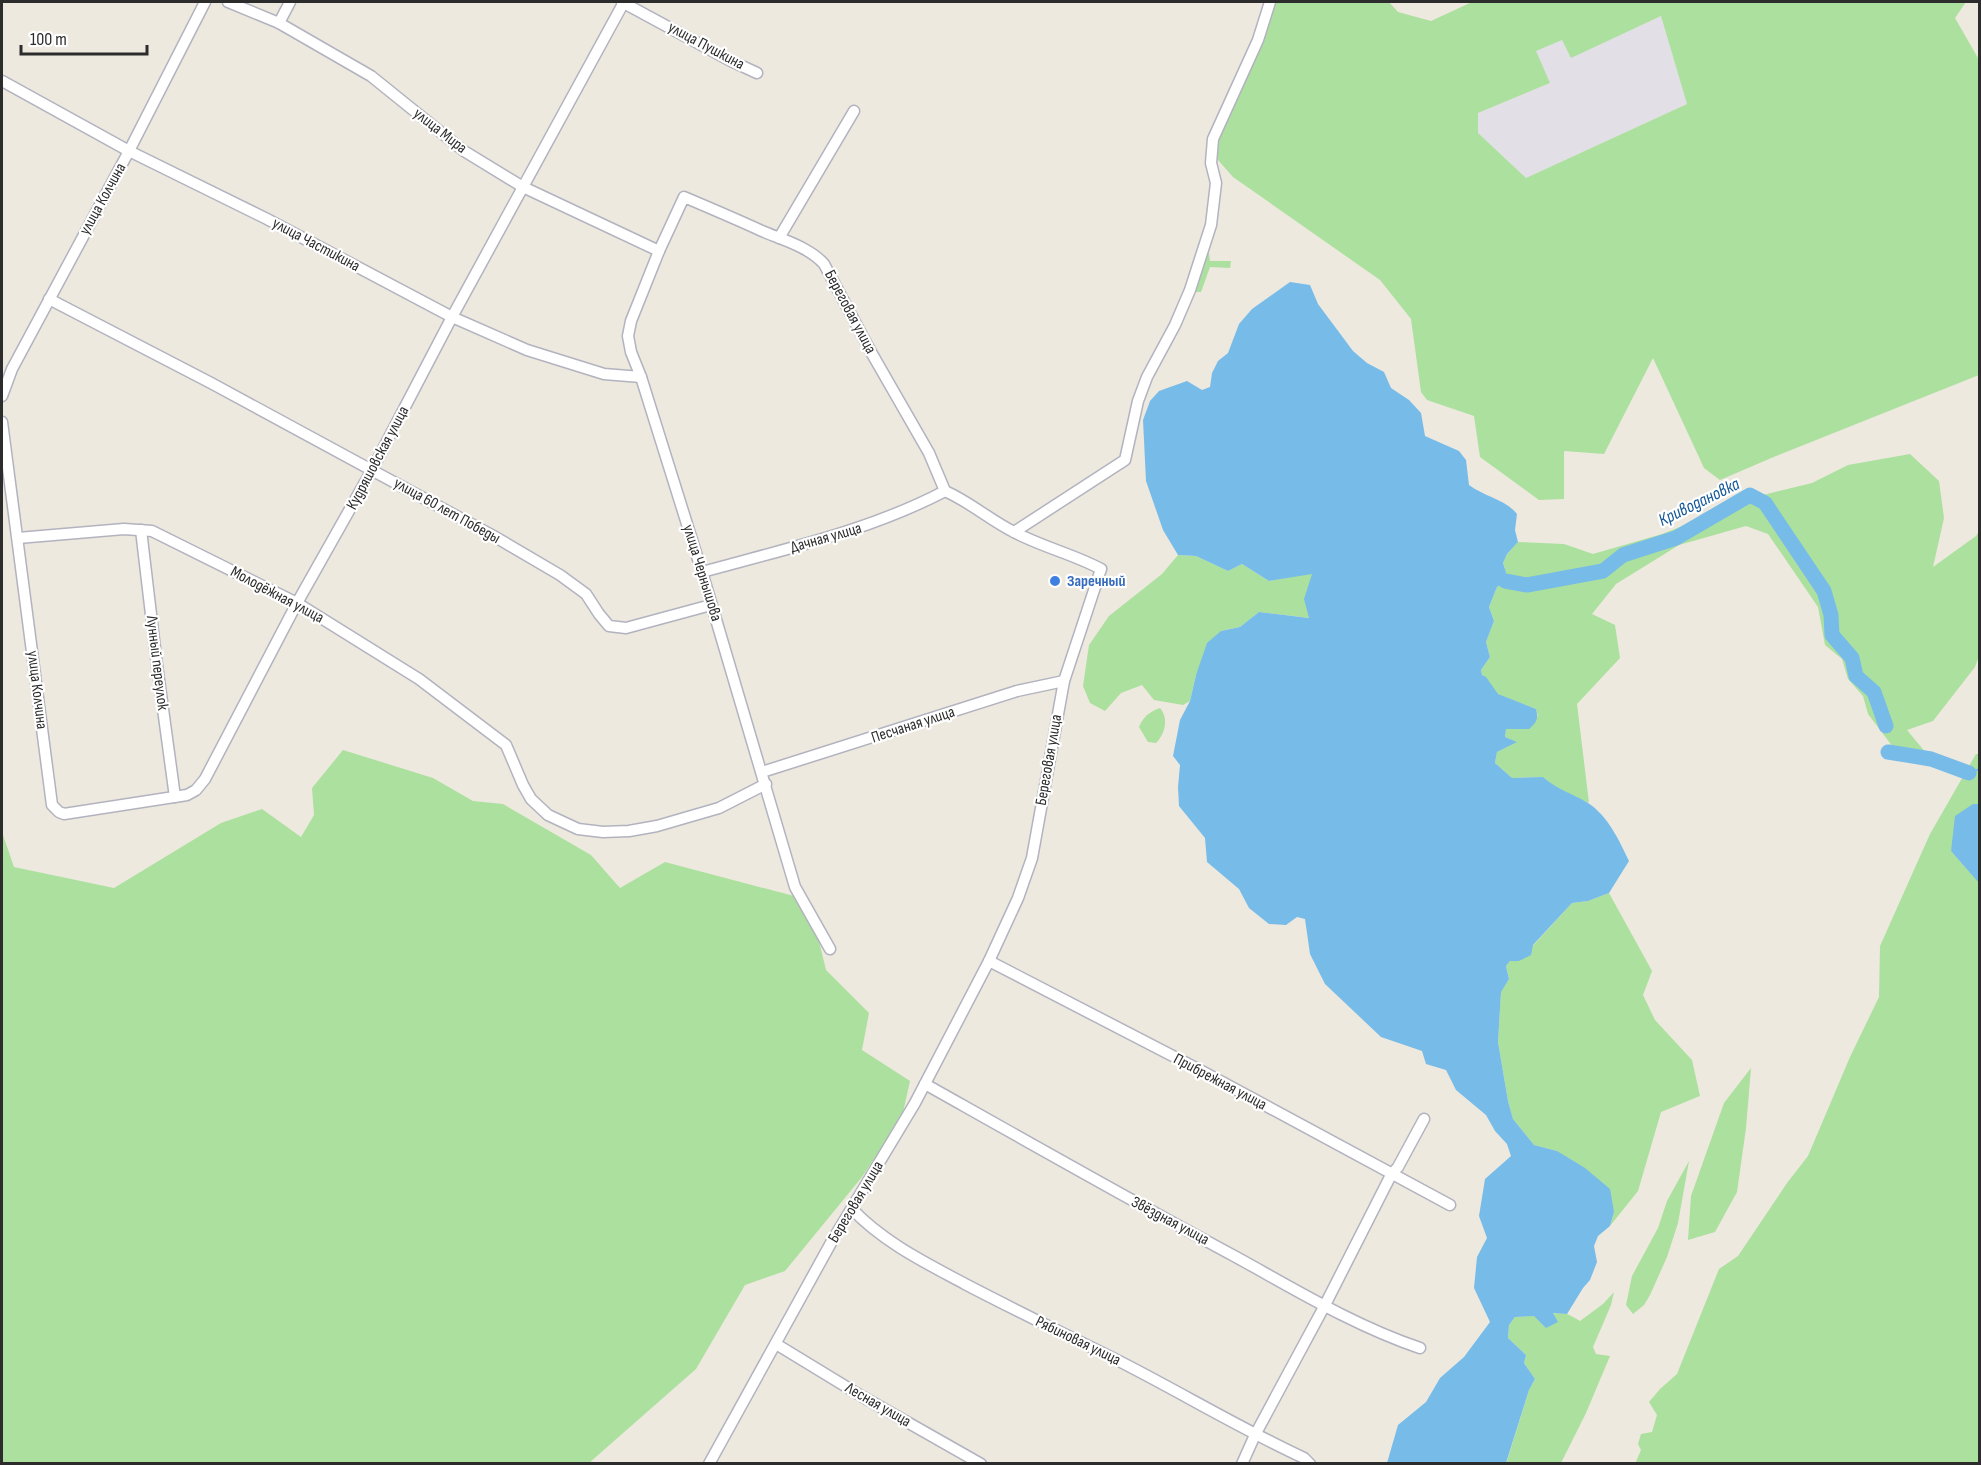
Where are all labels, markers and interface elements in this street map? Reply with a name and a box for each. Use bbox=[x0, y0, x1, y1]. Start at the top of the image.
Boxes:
scale bar bbox=[21, 18, 147, 56]
street label: улица Пушкина bbox=[665, 18, 747, 74]
text: 100 m bbox=[30, 29, 67, 50]
street label: улица Мира bbox=[409, 104, 471, 158]
street label: улица Колчина bbox=[76, 160, 130, 238]
street label: улица Частикина bbox=[269, 214, 363, 276]
street label: Береговая улица bbox=[820, 267, 880, 357]
street label: Кудряшовская улица bbox=[343, 403, 413, 513]
water label: Криводановка bbox=[1655, 473, 1744, 531]
street label: улица 60 лет Победы bbox=[390, 474, 504, 548]
street label: Дачная улица bbox=[788, 519, 864, 557]
street label: улица Чернышова bbox=[678, 522, 726, 624]
street label: Молодёжная улица bbox=[227, 562, 327, 628]
place label: Заречный bbox=[1067, 572, 1125, 591]
marker: Заречный bbox=[1048, 574, 1062, 588]
street label: Лунный переулок bbox=[142, 614, 172, 712]
street label: улица Колчина bbox=[23, 650, 51, 730]
street label: Песчаная улица bbox=[869, 703, 957, 747]
street label: Береговая улица bbox=[1032, 713, 1066, 807]
street label: Прибрежная улица bbox=[1170, 1050, 1270, 1114]
street label: Береговая улица bbox=[824, 1158, 888, 1246]
street label: Звёздная улица bbox=[1128, 1193, 1212, 1249]
street label: Рябиновая улица bbox=[1032, 1312, 1124, 1370]
street label: Лесная улица bbox=[841, 1378, 914, 1431]

